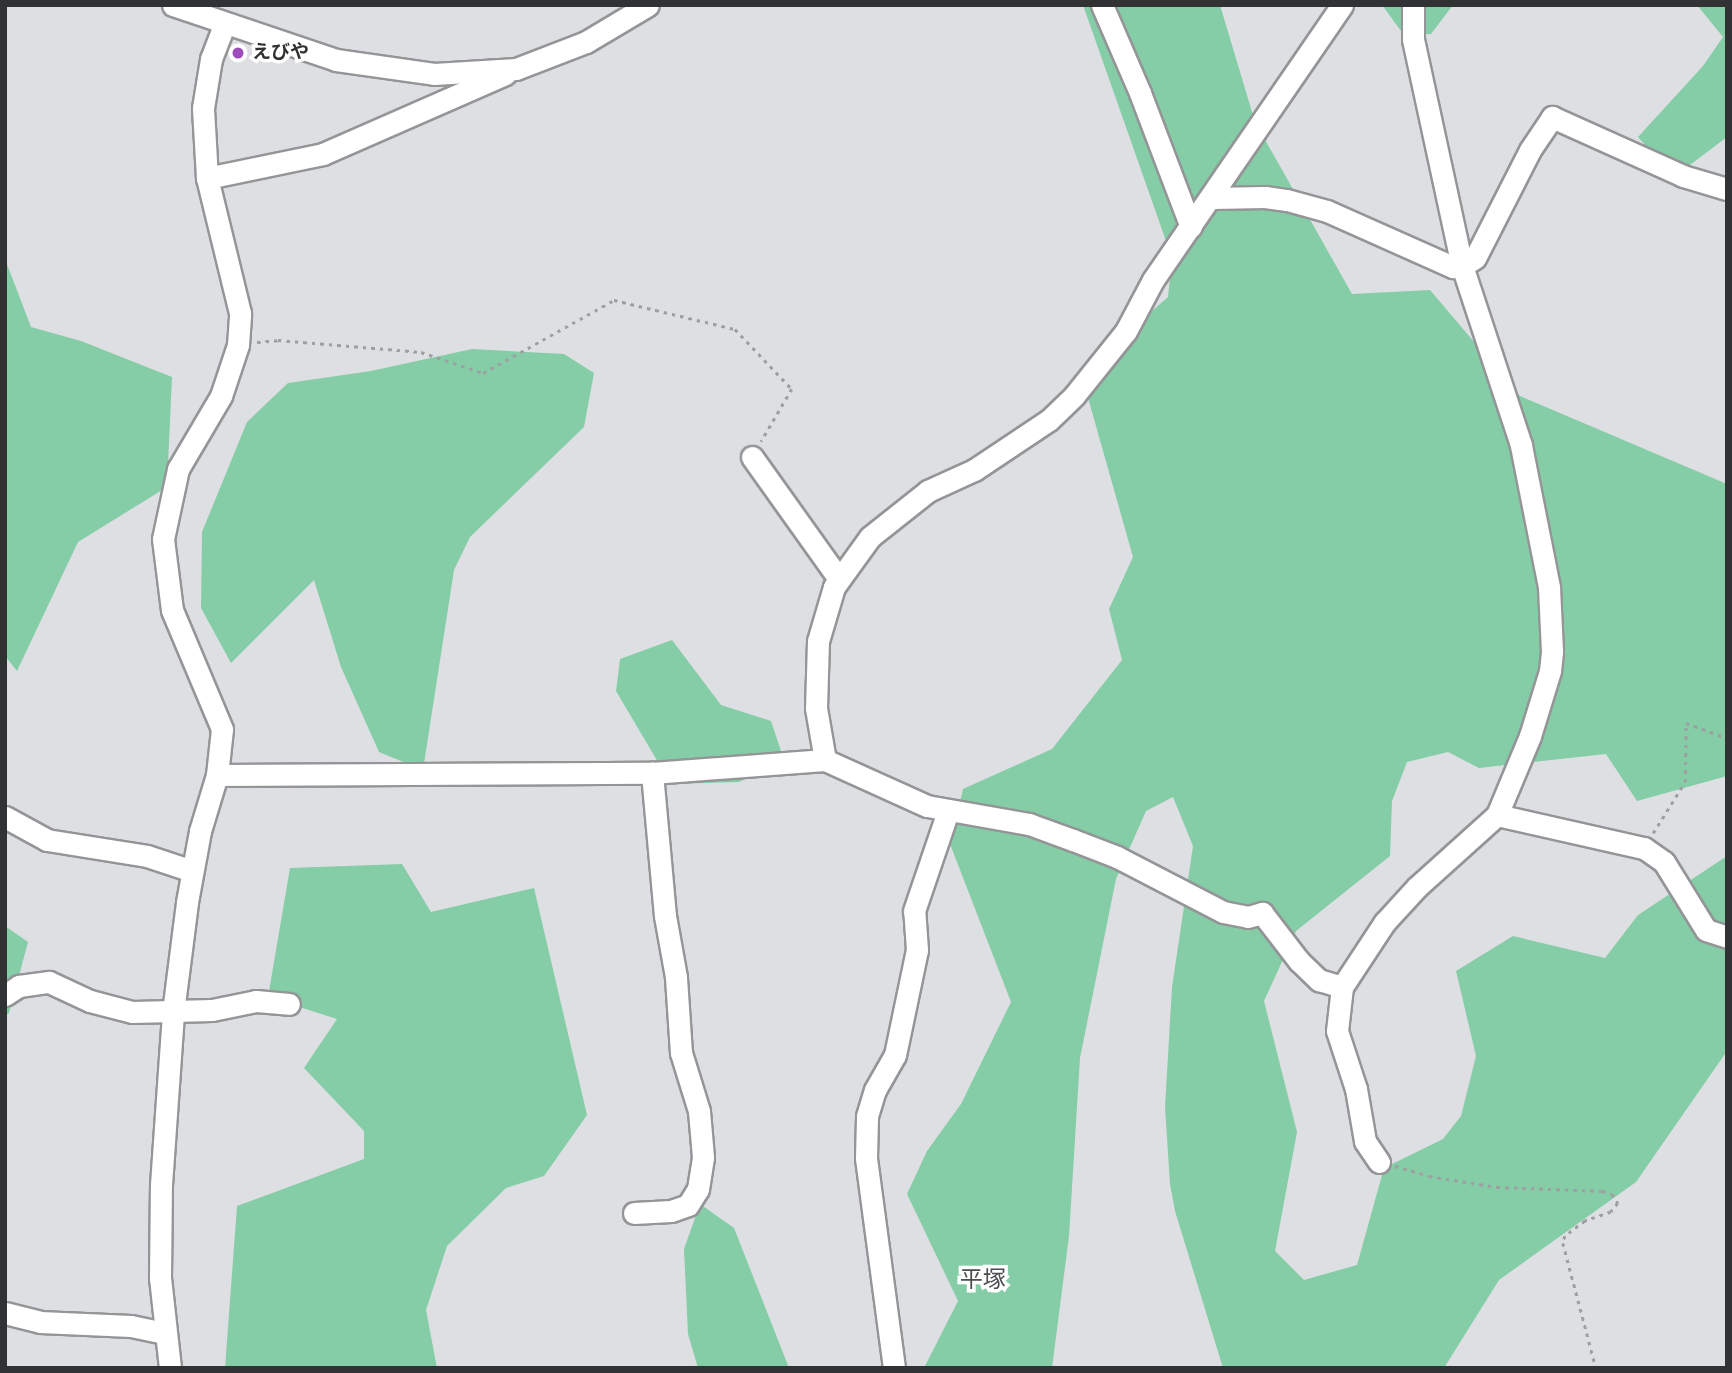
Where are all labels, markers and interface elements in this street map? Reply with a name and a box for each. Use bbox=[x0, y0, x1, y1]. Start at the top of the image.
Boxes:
place label: えびや bbox=[252, 42, 309, 64]
marker: えびや bbox=[230, 45, 246, 61]
district label: 平塚 bbox=[960, 1266, 1006, 1294]

